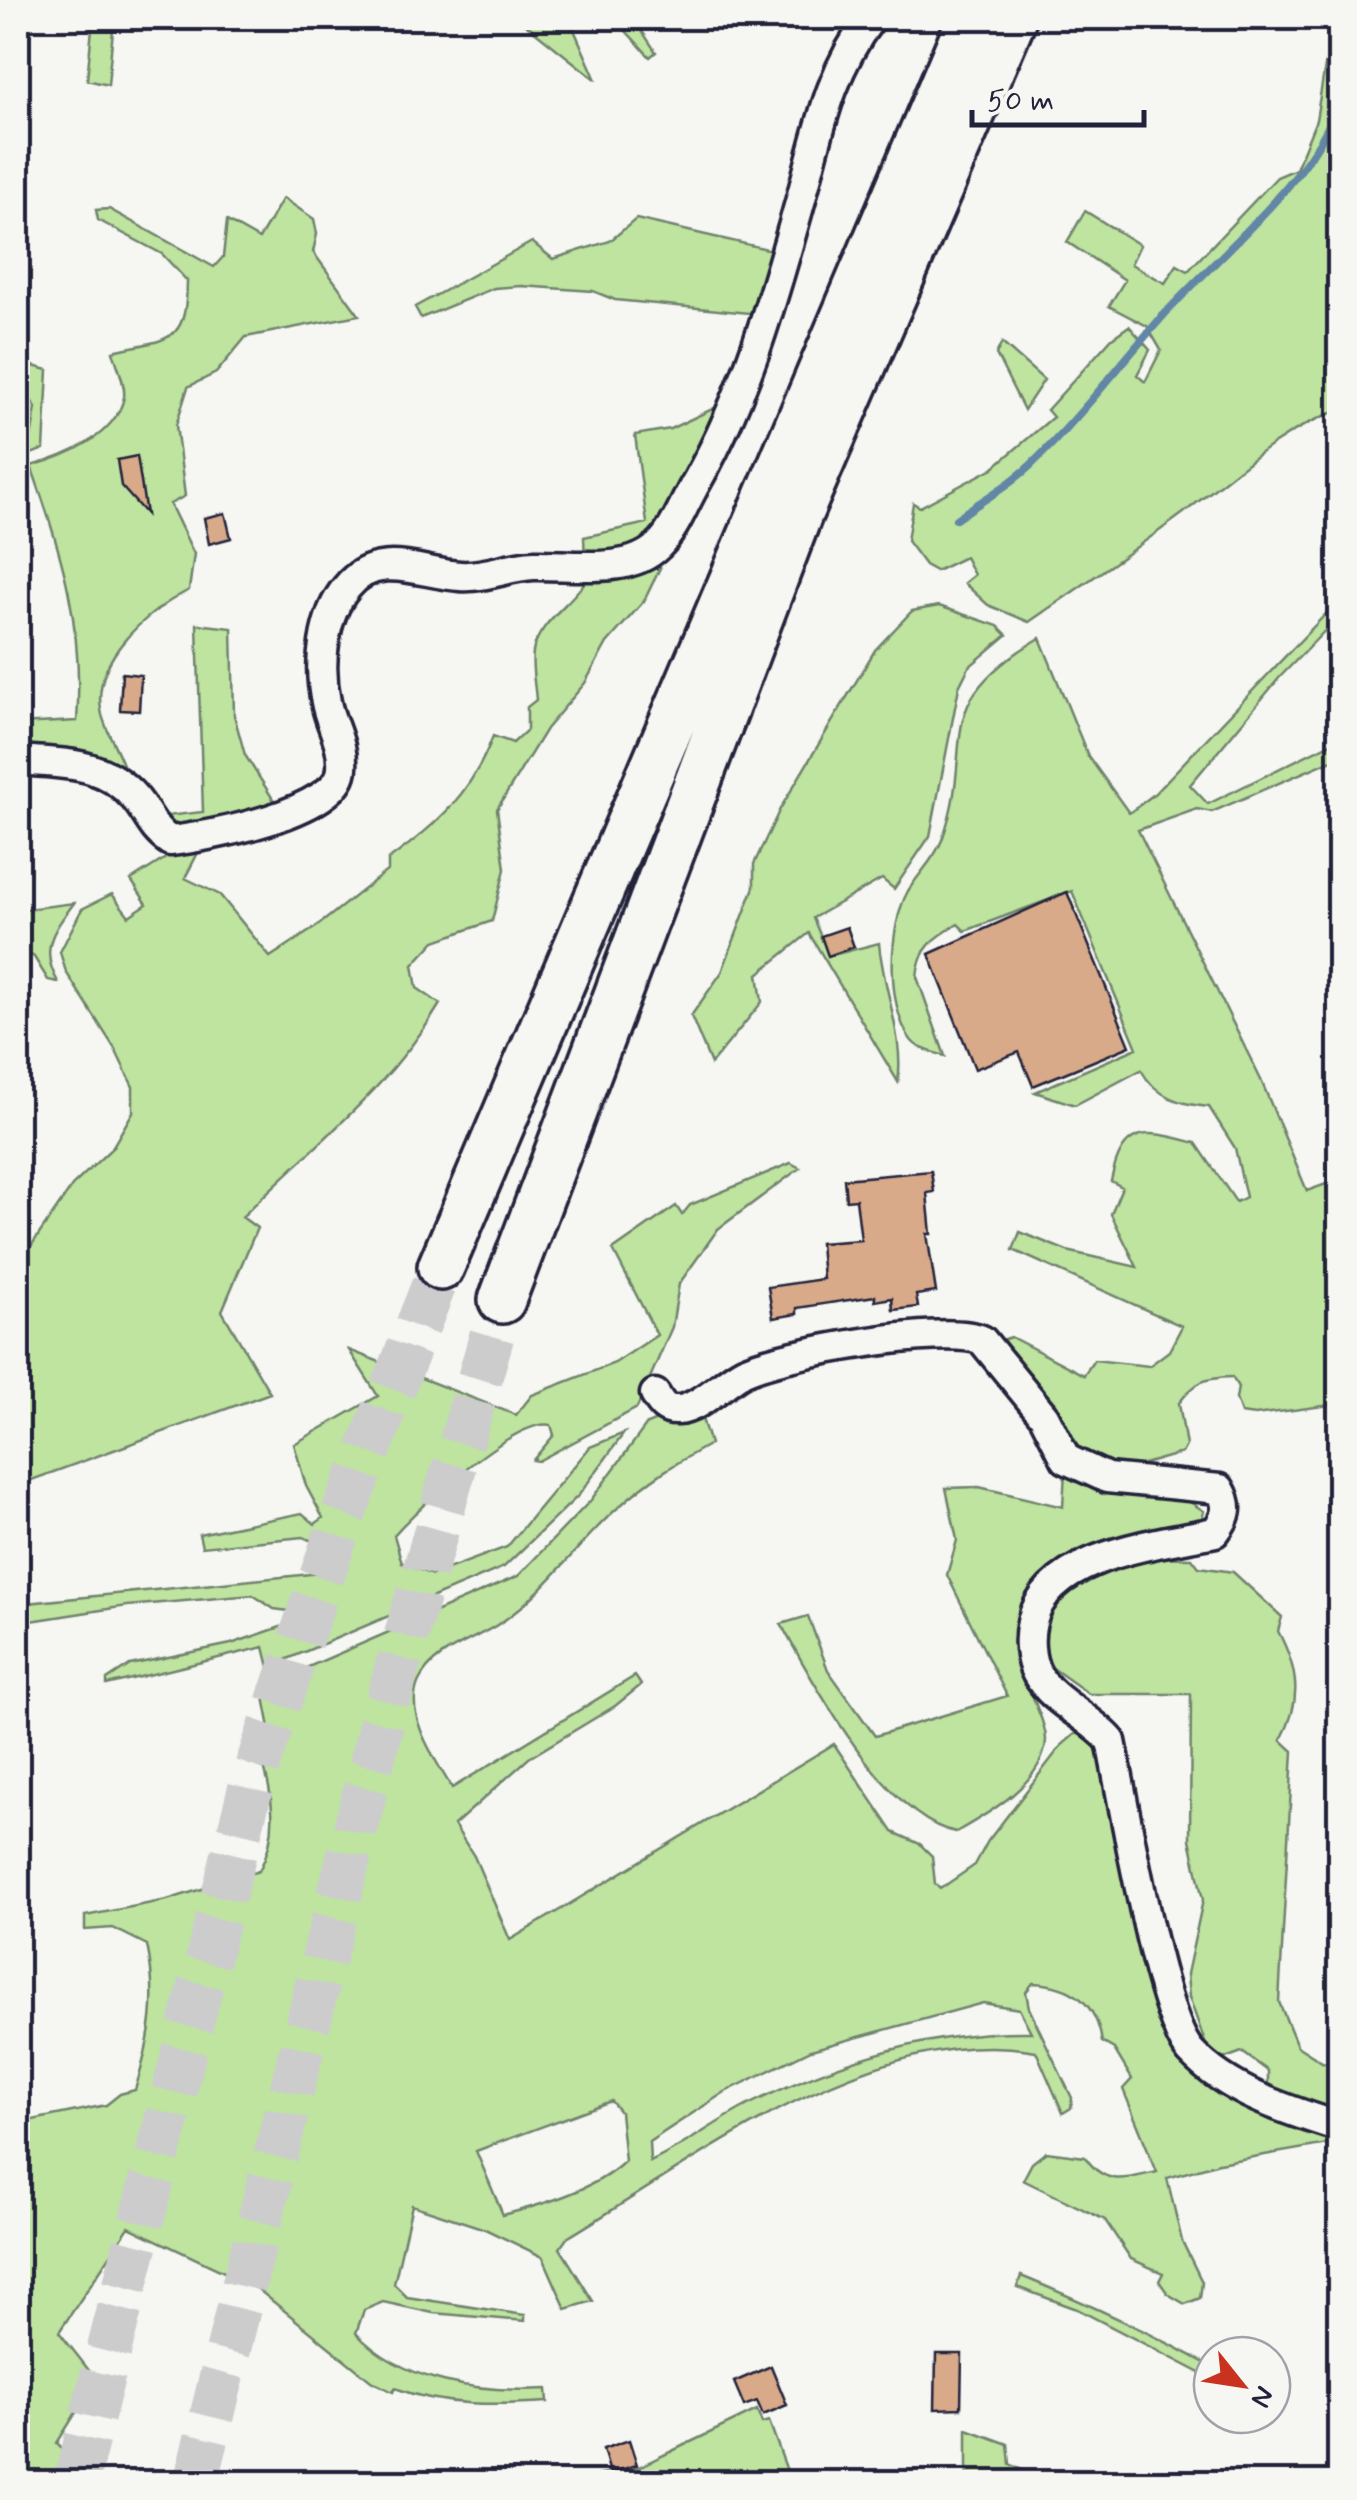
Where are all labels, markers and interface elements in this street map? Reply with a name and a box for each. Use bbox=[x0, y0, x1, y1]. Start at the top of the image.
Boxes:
scale bar bbox=[972, 65, 1144, 127]
text: 50 m bbox=[987, 82, 1054, 121]
north arrow bbox=[1192, 2335, 1292, 2435]
text: N bbox=[1241, 2379, 1282, 2414]

